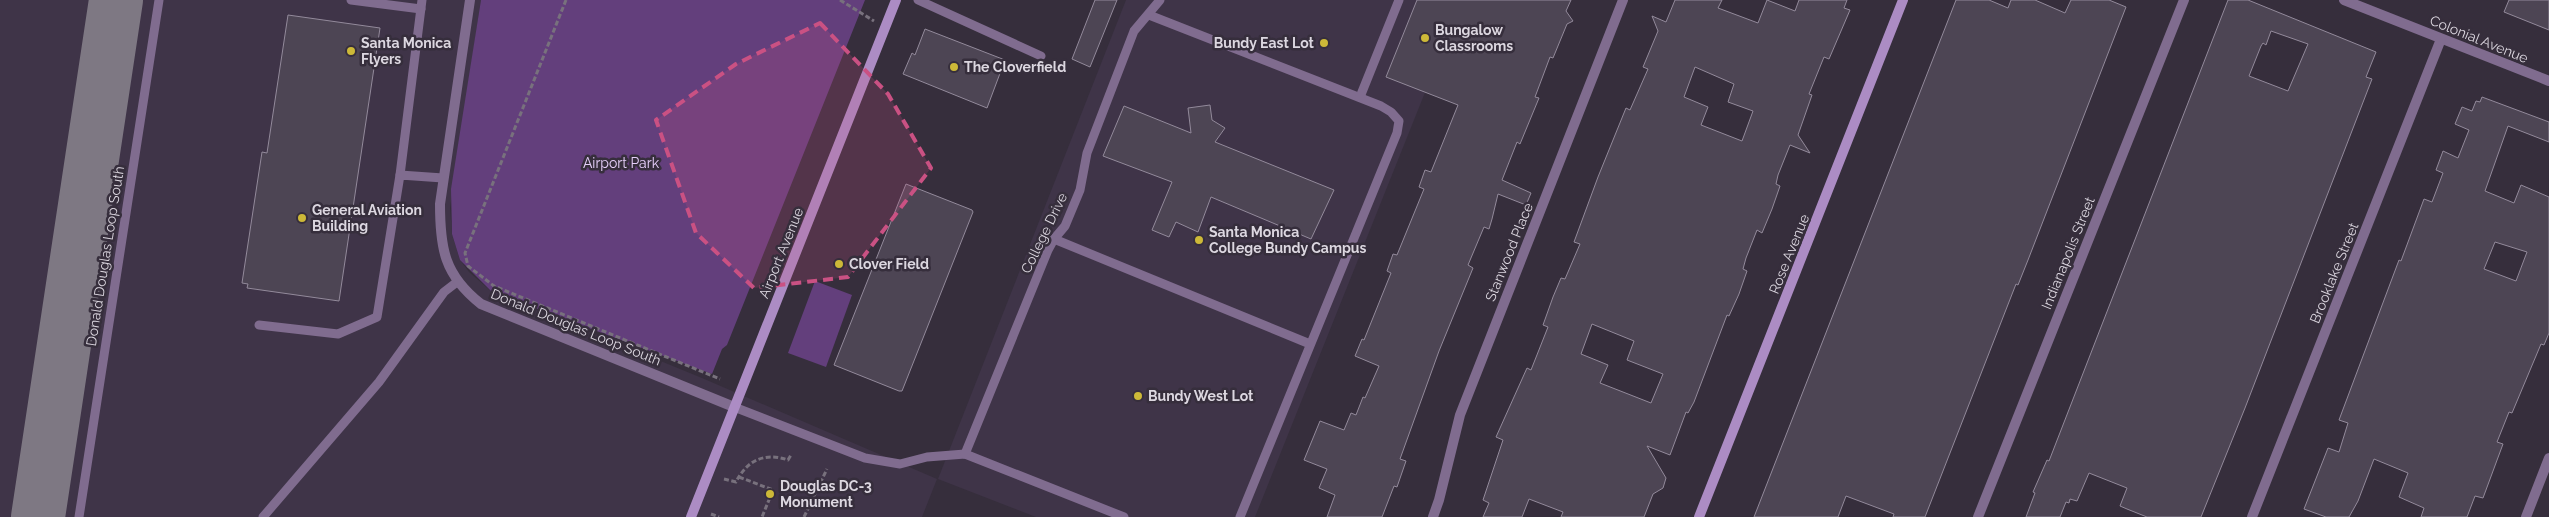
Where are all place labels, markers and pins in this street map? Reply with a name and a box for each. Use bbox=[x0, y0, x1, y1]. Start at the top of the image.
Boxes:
place label: Bungalow Classrooms bbox=[1435, 22, 1513, 54]
marker: Bungalow Classrooms bbox=[1419, 32, 1431, 44]
place label: Santa Monica Flyers bbox=[361, 35, 451, 67]
place label: Bundy East Lot bbox=[1214, 35, 1315, 51]
marker: Bundy East Lot bbox=[1318, 37, 1330, 49]
marker: Santa Monica Flyers bbox=[345, 45, 357, 57]
place label: The Cloverfield bbox=[964, 59, 1066, 75]
marker: The Cloverfield bbox=[948, 61, 960, 73]
place label: General Aviation Building bbox=[312, 202, 422, 234]
marker: General Aviation Building bbox=[296, 212, 308, 224]
place label: Santa Monica College Bundy Campus bbox=[1209, 224, 1366, 256]
marker: Santa Monica College Bundy Campus bbox=[1193, 234, 1205, 246]
place label: Clover Field bbox=[849, 256, 929, 272]
marker: Clover Field bbox=[833, 258, 845, 270]
place label: Bundy West Lot bbox=[1148, 388, 1254, 404]
marker: Bundy West Lot bbox=[1132, 390, 1144, 402]
place label: Douglas DC-3 Monument bbox=[780, 478, 872, 510]
marker: Douglas DC-3 Monument bbox=[764, 488, 776, 500]

